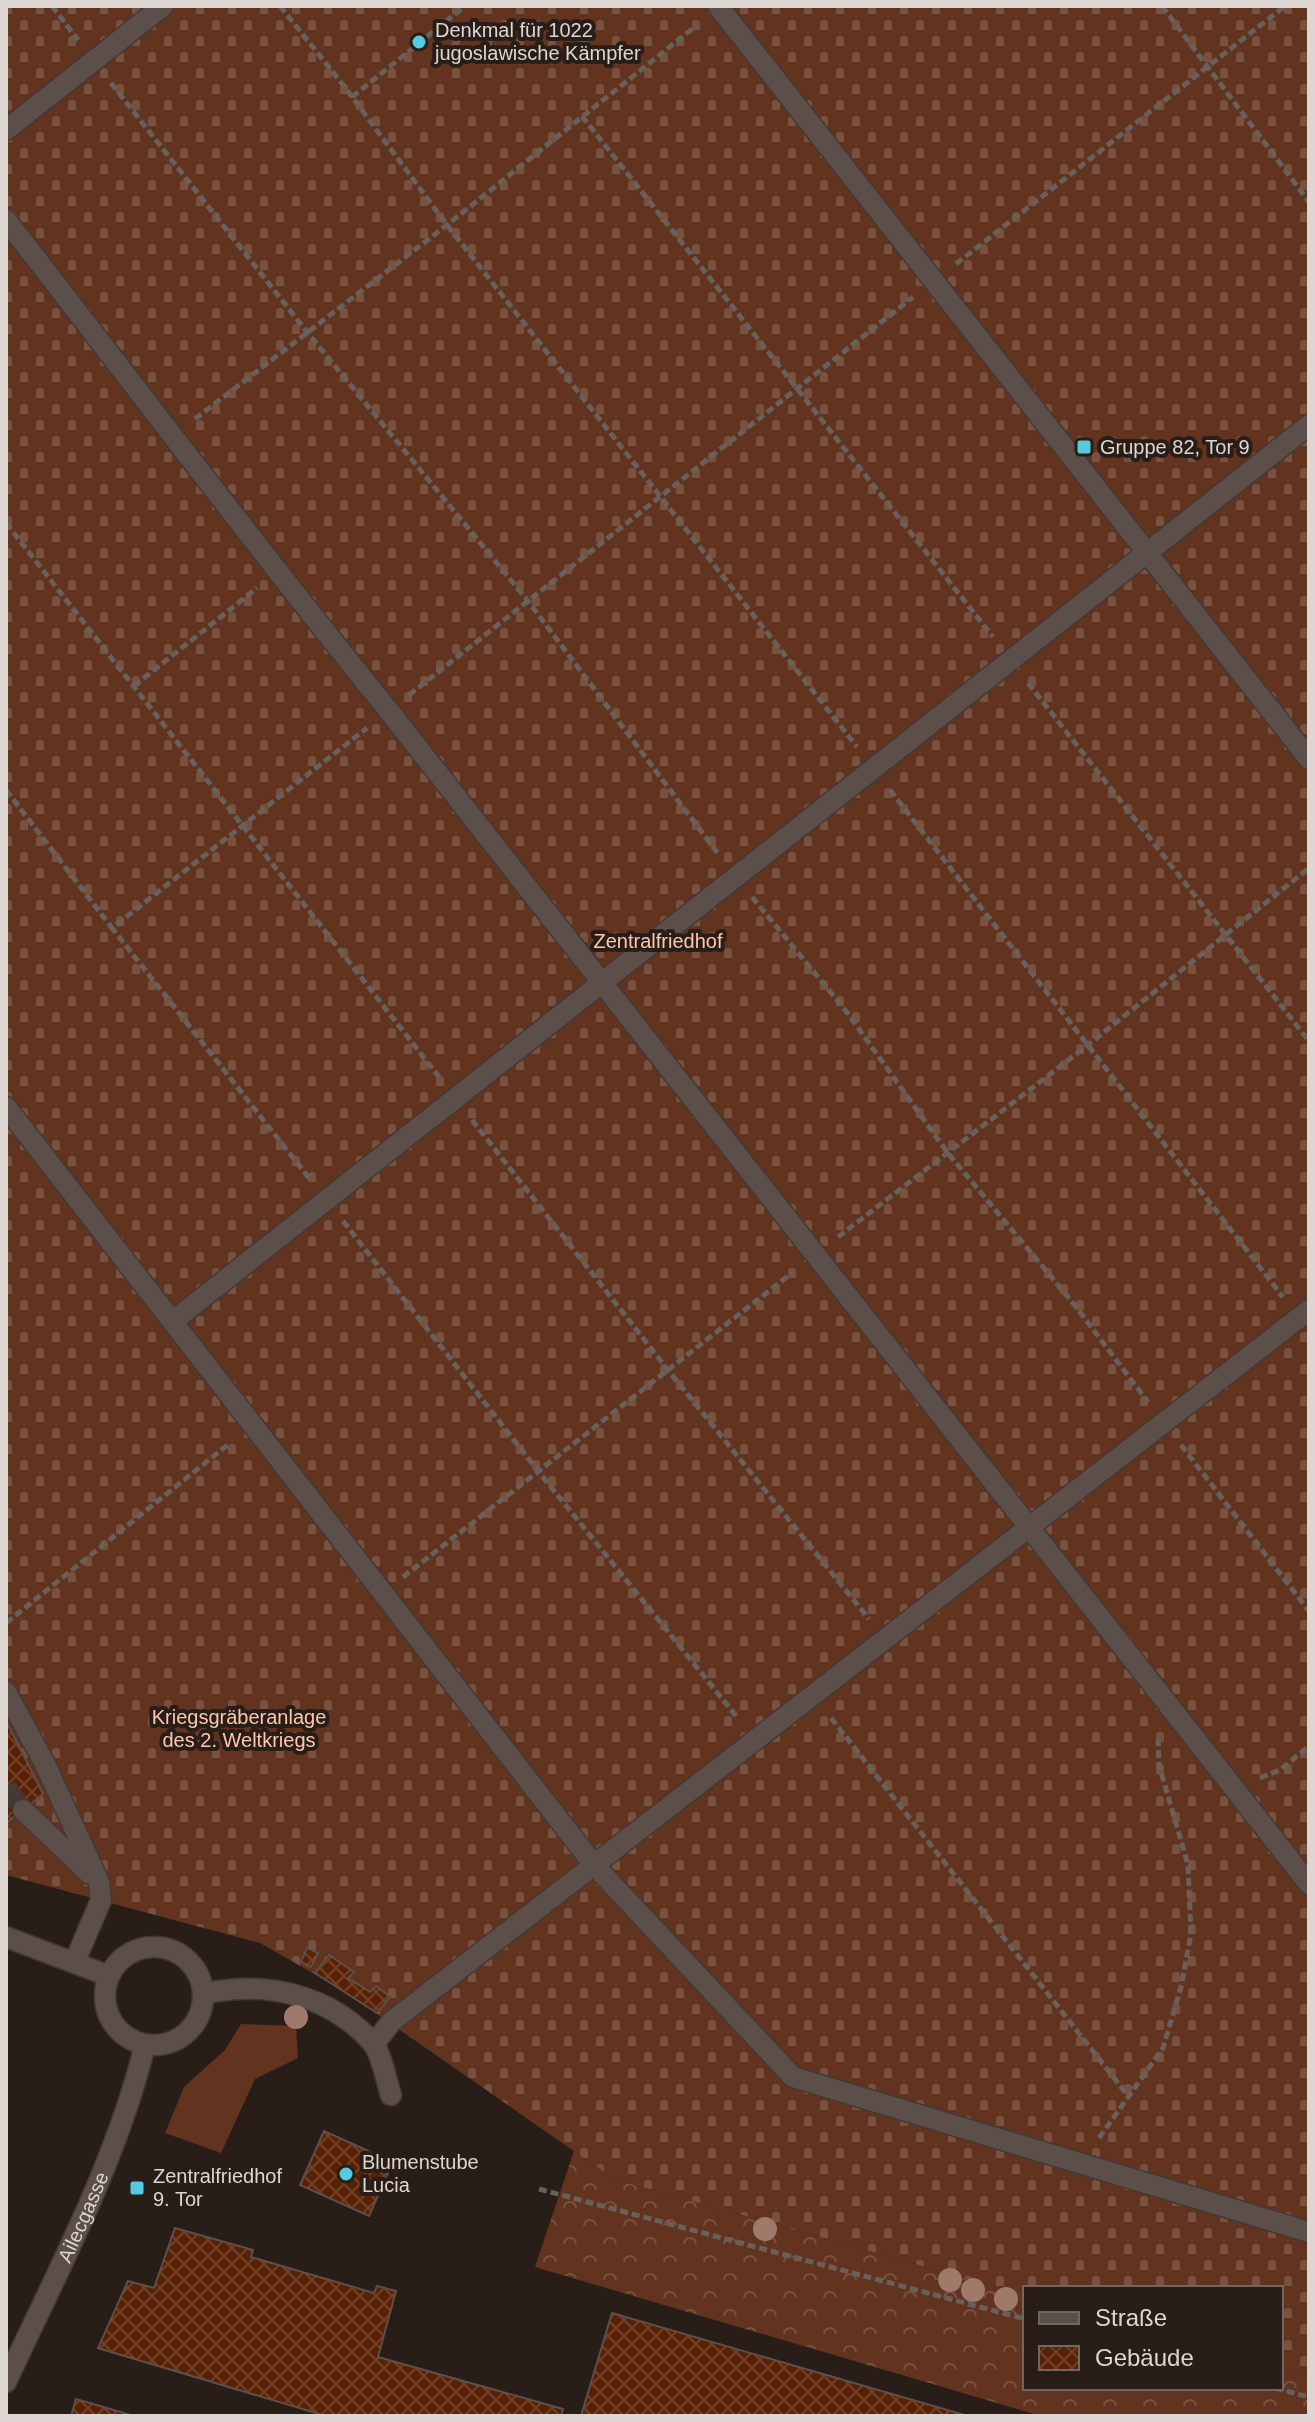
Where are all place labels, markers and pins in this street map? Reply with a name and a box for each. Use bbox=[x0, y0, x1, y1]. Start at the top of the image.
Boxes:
place label: Denkmal für 1022 jugoslawische Kämpfer bbox=[434, 19, 641, 64]
marker: Denkmal für 1022 jugoslawische Kämpfer bbox=[410, 33, 428, 51]
place label: Gruppe 82, Tor 9 bbox=[1100, 436, 1250, 458]
marker: Gruppe 82, Tor 9 bbox=[1075, 438, 1093, 456]
place label: Blumenstube Lucia bbox=[362, 2151, 479, 2196]
place label: Zentralfriedhof 9. Tor bbox=[153, 2165, 282, 2210]
marker: Blumenstube Lucia bbox=[337, 2165, 355, 2183]
marker: Zentralfriedhof 9. Tor bbox=[128, 2179, 146, 2197]

